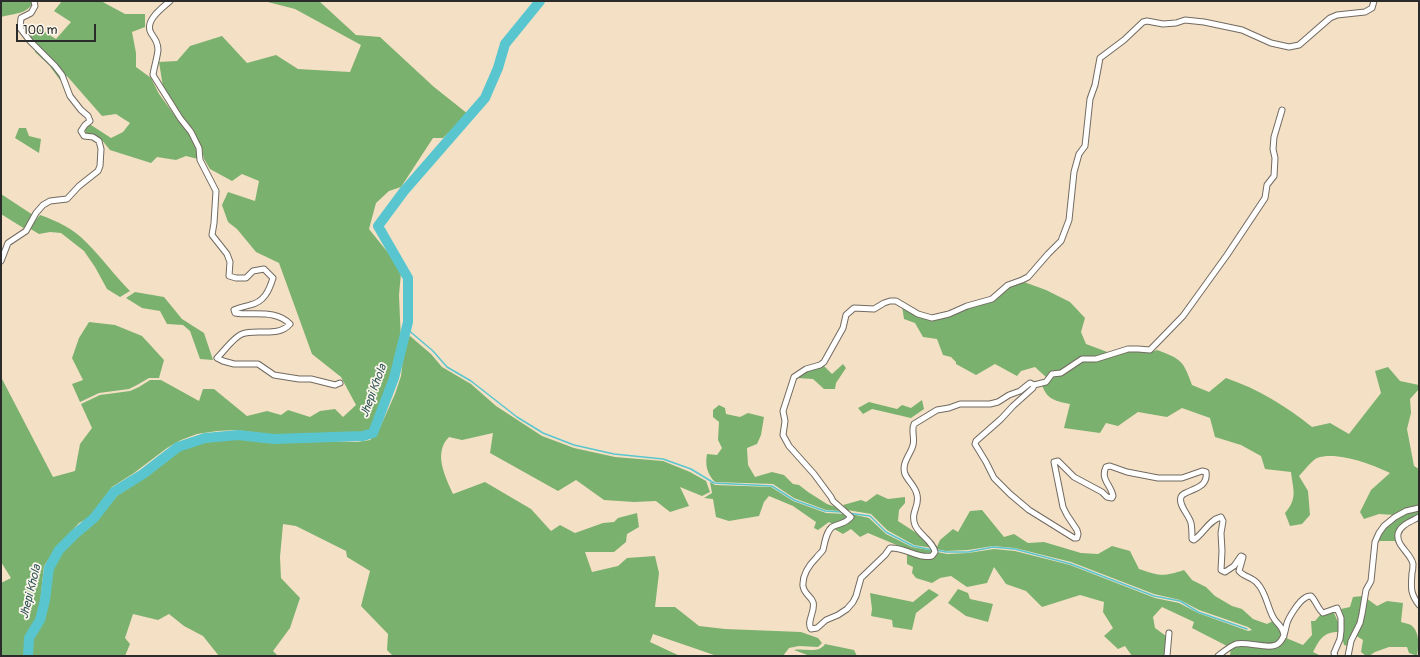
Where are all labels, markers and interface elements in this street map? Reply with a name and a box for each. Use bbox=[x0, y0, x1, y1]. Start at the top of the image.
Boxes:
scale bar bbox=[18, 16, 98, 42]
text: 100 m bbox=[23, 23, 57, 38]
water label: Jhepi Khola bbox=[358, 362, 390, 420]
water label: Jhepi Khola bbox=[17, 563, 45, 621]

